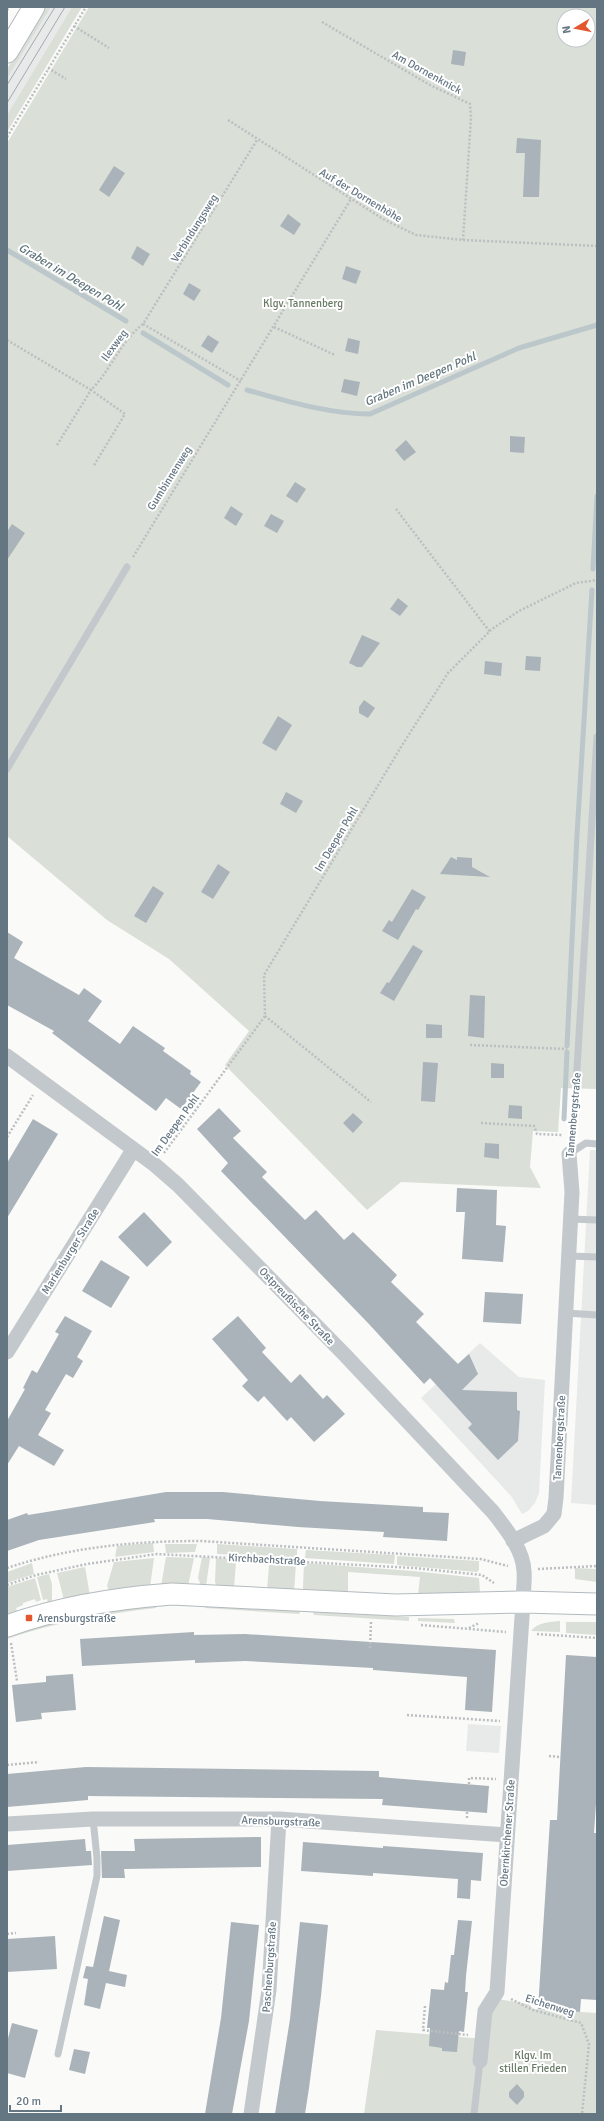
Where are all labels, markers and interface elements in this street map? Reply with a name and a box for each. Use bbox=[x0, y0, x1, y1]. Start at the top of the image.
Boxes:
north arrow bbox=[556, 8, 596, 48]
text: N bbox=[560, 25, 574, 35]
street label: Am Dornenknick bbox=[390, 48, 464, 97]
street label: Auf der Dornenhöhe bbox=[317, 166, 404, 225]
street label: Verbindungsweg bbox=[168, 192, 221, 265]
water label: Graben im Deepen Pohl bbox=[16, 240, 127, 315]
park label: Klgv. Tannenberg bbox=[263, 297, 343, 310]
street label: Ilexweg bbox=[99, 327, 130, 364]
water label: Graben im Deepen Pohl bbox=[362, 349, 479, 410]
street label: Gumbinnenweg bbox=[145, 444, 194, 513]
street label: Im Deepen Pohl bbox=[312, 805, 361, 874]
street label: Tannenbergstraße bbox=[563, 1072, 584, 1158]
street label: Im Deepen Pohl bbox=[149, 1092, 202, 1159]
street label: Marienburger Straße bbox=[39, 1206, 102, 1297]
street label: Ostpreußische Straße bbox=[256, 1265, 337, 1348]
street label: Tannenbergstraße bbox=[551, 1395, 568, 1481]
street label: Kirchbachstraße bbox=[228, 1551, 306, 1568]
place label: Arensburgstraße bbox=[37, 1612, 116, 1625]
marker: Arensburgstraße bbox=[24, 1613, 34, 1623]
street label: Obernkirchener Straße bbox=[497, 1779, 518, 1887]
street label: Arensburgstraße bbox=[241, 1814, 321, 1829]
street label: Paschenburgstraße bbox=[260, 1921, 279, 2013]
street label: Eichenweg bbox=[524, 1991, 576, 2020]
park label: Klgv. Im stillen Frieden bbox=[499, 2049, 567, 2075]
scale bar bbox=[10, 2087, 61, 2113]
text: 20 m bbox=[16, 2094, 41, 2109]

